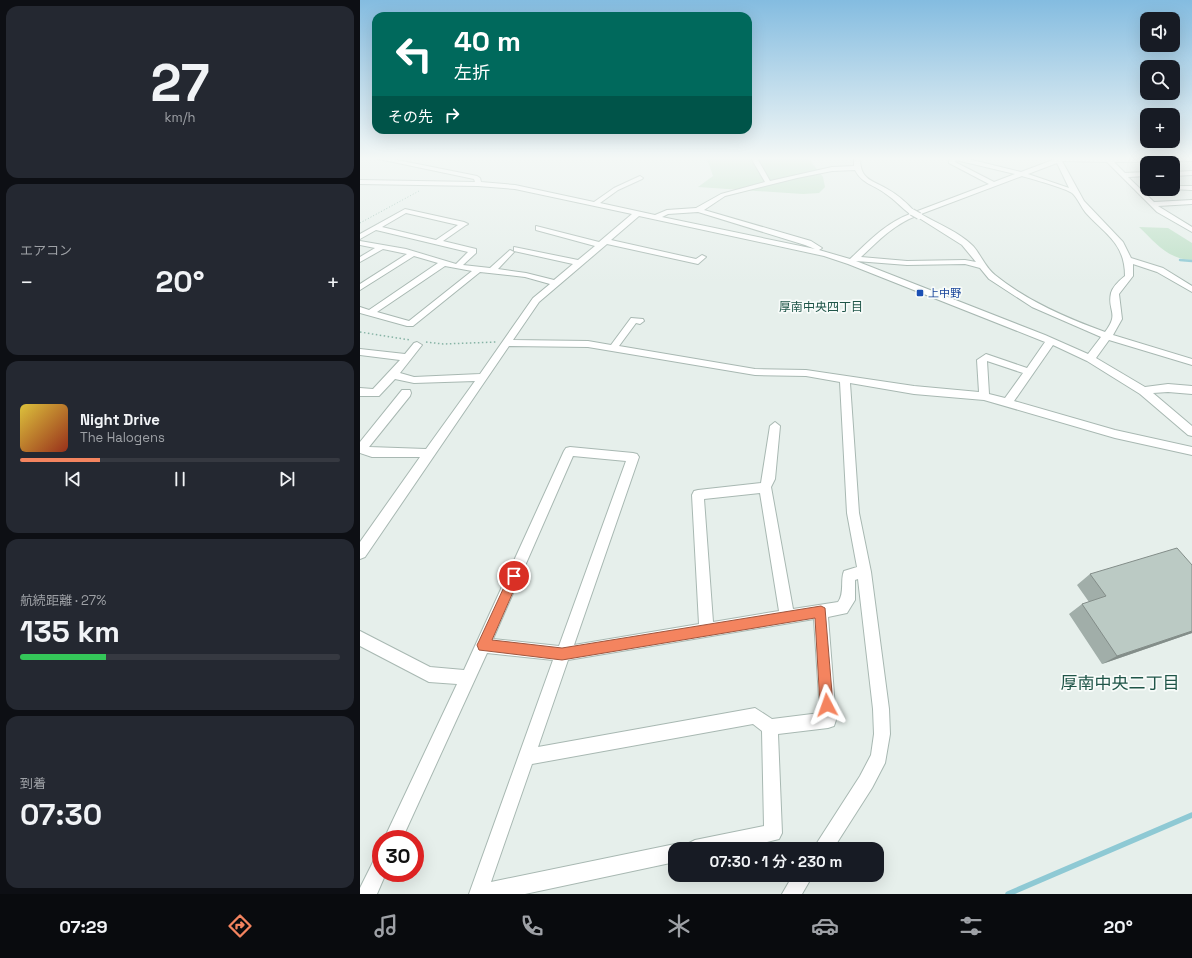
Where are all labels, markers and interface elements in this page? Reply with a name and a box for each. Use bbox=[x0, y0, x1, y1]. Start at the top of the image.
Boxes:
map controls bbox=[1140, 12, 1180, 196]
button: sound bbox=[1140, 12, 1180, 52]
text: 40 m bbox=[454, 23, 521, 59]
icon: left bbox=[388, 28, 440, 80]
text: 27 bbox=[150, 50, 210, 116]
button: search bbox=[1140, 60, 1180, 100]
text: 左折 bbox=[454, 61, 490, 84]
icon: right bbox=[441, 104, 463, 126]
text: その先 bbox=[388, 107, 433, 126]
button: + bbox=[1140, 108, 1180, 148]
text: km/h bbox=[165, 109, 195, 126]
button: − bbox=[1140, 156, 1180, 196]
text: エアコン bbox=[20, 242, 72, 259]
text: 20° bbox=[155, 262, 205, 301]
text: − bbox=[20, 268, 34, 296]
text: + bbox=[326, 268, 340, 296]
place label: 上中野 bbox=[928, 286, 961, 300]
marker: 上中野 bbox=[915, 288, 925, 298]
district label: 厚南中央四丁目 bbox=[779, 299, 863, 315]
text: Night Drive bbox=[80, 410, 160, 429]
text: The Halogens bbox=[80, 429, 165, 446]
icon: previous bbox=[62, 468, 84, 490]
icon: pause bbox=[169, 468, 191, 490]
icon: next bbox=[276, 468, 298, 490]
pin bbox=[497, 559, 531, 593]
icon: arrive bbox=[503, 565, 525, 587]
text: 航続距離 · 27% bbox=[20, 592, 106, 609]
text: 135 km bbox=[20, 612, 120, 651]
district label: 厚南中央二丁目 bbox=[1061, 672, 1180, 694]
position arrow bbox=[806, 684, 848, 726]
text: 到着 bbox=[20, 775, 46, 792]
text: 07:30 bbox=[20, 795, 102, 834]
speed limit sign: 30 bbox=[372, 830, 424, 882]
text: 07:30 · 1 分 · 230 m bbox=[710, 852, 842, 871]
icon: directions bbox=[226, 912, 254, 940]
icon: music bbox=[372, 912, 400, 940]
icon: phone bbox=[518, 912, 546, 940]
icon: climate bbox=[665, 912, 693, 940]
icon: car bbox=[811, 912, 839, 940]
icon: filters bbox=[957, 912, 985, 940]
text: 07:29 bbox=[59, 915, 108, 938]
text: 20° bbox=[1103, 915, 1133, 938]

